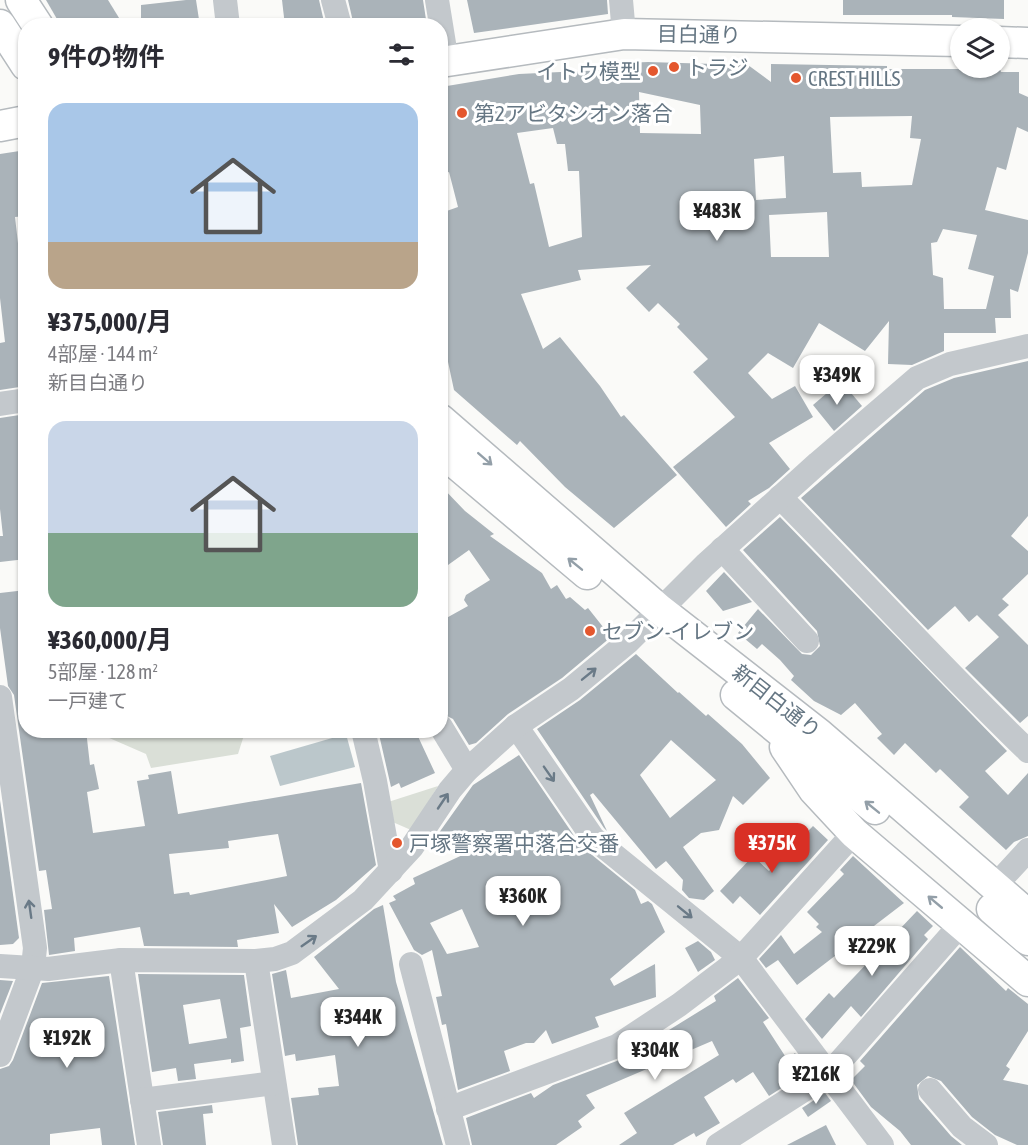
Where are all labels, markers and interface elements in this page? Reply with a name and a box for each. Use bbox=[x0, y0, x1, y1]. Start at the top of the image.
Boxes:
map controls bbox=[950, 18, 1010, 78]
button: layers bbox=[950, 18, 1010, 78]
street label: 目白通り bbox=[657, 21, 741, 47]
icon: filters bbox=[385, 38, 418, 71]
text: 9件の物件 bbox=[48, 42, 164, 72]
place label: トラジ bbox=[686, 55, 749, 79]
place label: イトウ模型 bbox=[536, 59, 641, 83]
marker: トラジ bbox=[667, 60, 681, 74]
marker: イトウ模型 bbox=[646, 64, 660, 78]
place label: CREST HILLS bbox=[808, 66, 901, 90]
marker: CREST HILLS bbox=[789, 71, 803, 85]
place label: 第2アビタシオン落合 bbox=[474, 101, 673, 125]
marker: 第2アビタシオン落合 bbox=[455, 106, 469, 120]
icon: home bbox=[179, 142, 287, 250]
pin: ¥483K bbox=[675, 191, 759, 242]
text: ¥483K bbox=[694, 199, 740, 222]
text: ¥375,000/月 bbox=[48, 307, 172, 337]
text: 4部屋 · 144 m² bbox=[48, 342, 158, 365]
pin: ¥349K bbox=[795, 355, 879, 406]
text: ¥349K bbox=[814, 363, 860, 386]
text: 新目白通り bbox=[48, 371, 148, 394]
one-way arrow bbox=[477, 452, 492, 466]
icon: home bbox=[179, 460, 287, 568]
one-way arrow bbox=[567, 557, 583, 570]
place label: セブン-イレブン bbox=[602, 619, 754, 643]
marker: セブン-イレブン bbox=[583, 624, 597, 638]
text: ¥360,000/月 bbox=[48, 625, 172, 655]
street label: 新目白通り bbox=[728, 659, 826, 743]
text: 5部屋 · 128 m² bbox=[48, 660, 158, 683]
one-way arrow bbox=[581, 668, 597, 681]
text: 一戸建て bbox=[48, 689, 128, 712]
one-way arrow bbox=[543, 766, 555, 782]
one-way arrow bbox=[437, 793, 449, 810]
one-way arrow bbox=[864, 800, 880, 813]
pin: ¥375K bbox=[730, 823, 814, 874]
place label: 戸塚警察署中落合交番 bbox=[409, 831, 619, 855]
text: ¥375K bbox=[749, 831, 795, 854]
marker: 戸塚警察署中落合交番 bbox=[390, 836, 404, 850]
pin: ¥360K bbox=[481, 876, 565, 927]
text: ¥360K bbox=[500, 884, 546, 907]
one-way arrow bbox=[927, 896, 943, 909]
one-way arrow bbox=[25, 900, 36, 919]
one-way arrow bbox=[677, 905, 692, 919]
pin: ¥229K bbox=[830, 926, 914, 977]
text: ¥229K bbox=[849, 934, 895, 957]
one-way arrow bbox=[301, 935, 317, 947]
pin: ¥344K bbox=[316, 997, 400, 1048]
text: ¥344K bbox=[335, 1005, 381, 1028]
pin: ¥192K bbox=[25, 1018, 109, 1069]
text: ¥192K bbox=[44, 1026, 90, 1049]
pin: ¥304K bbox=[613, 1030, 697, 1081]
text: ¥304K bbox=[632, 1038, 678, 1061]
pin: ¥216K bbox=[774, 1054, 858, 1105]
text: ¥216K bbox=[793, 1062, 839, 1085]

